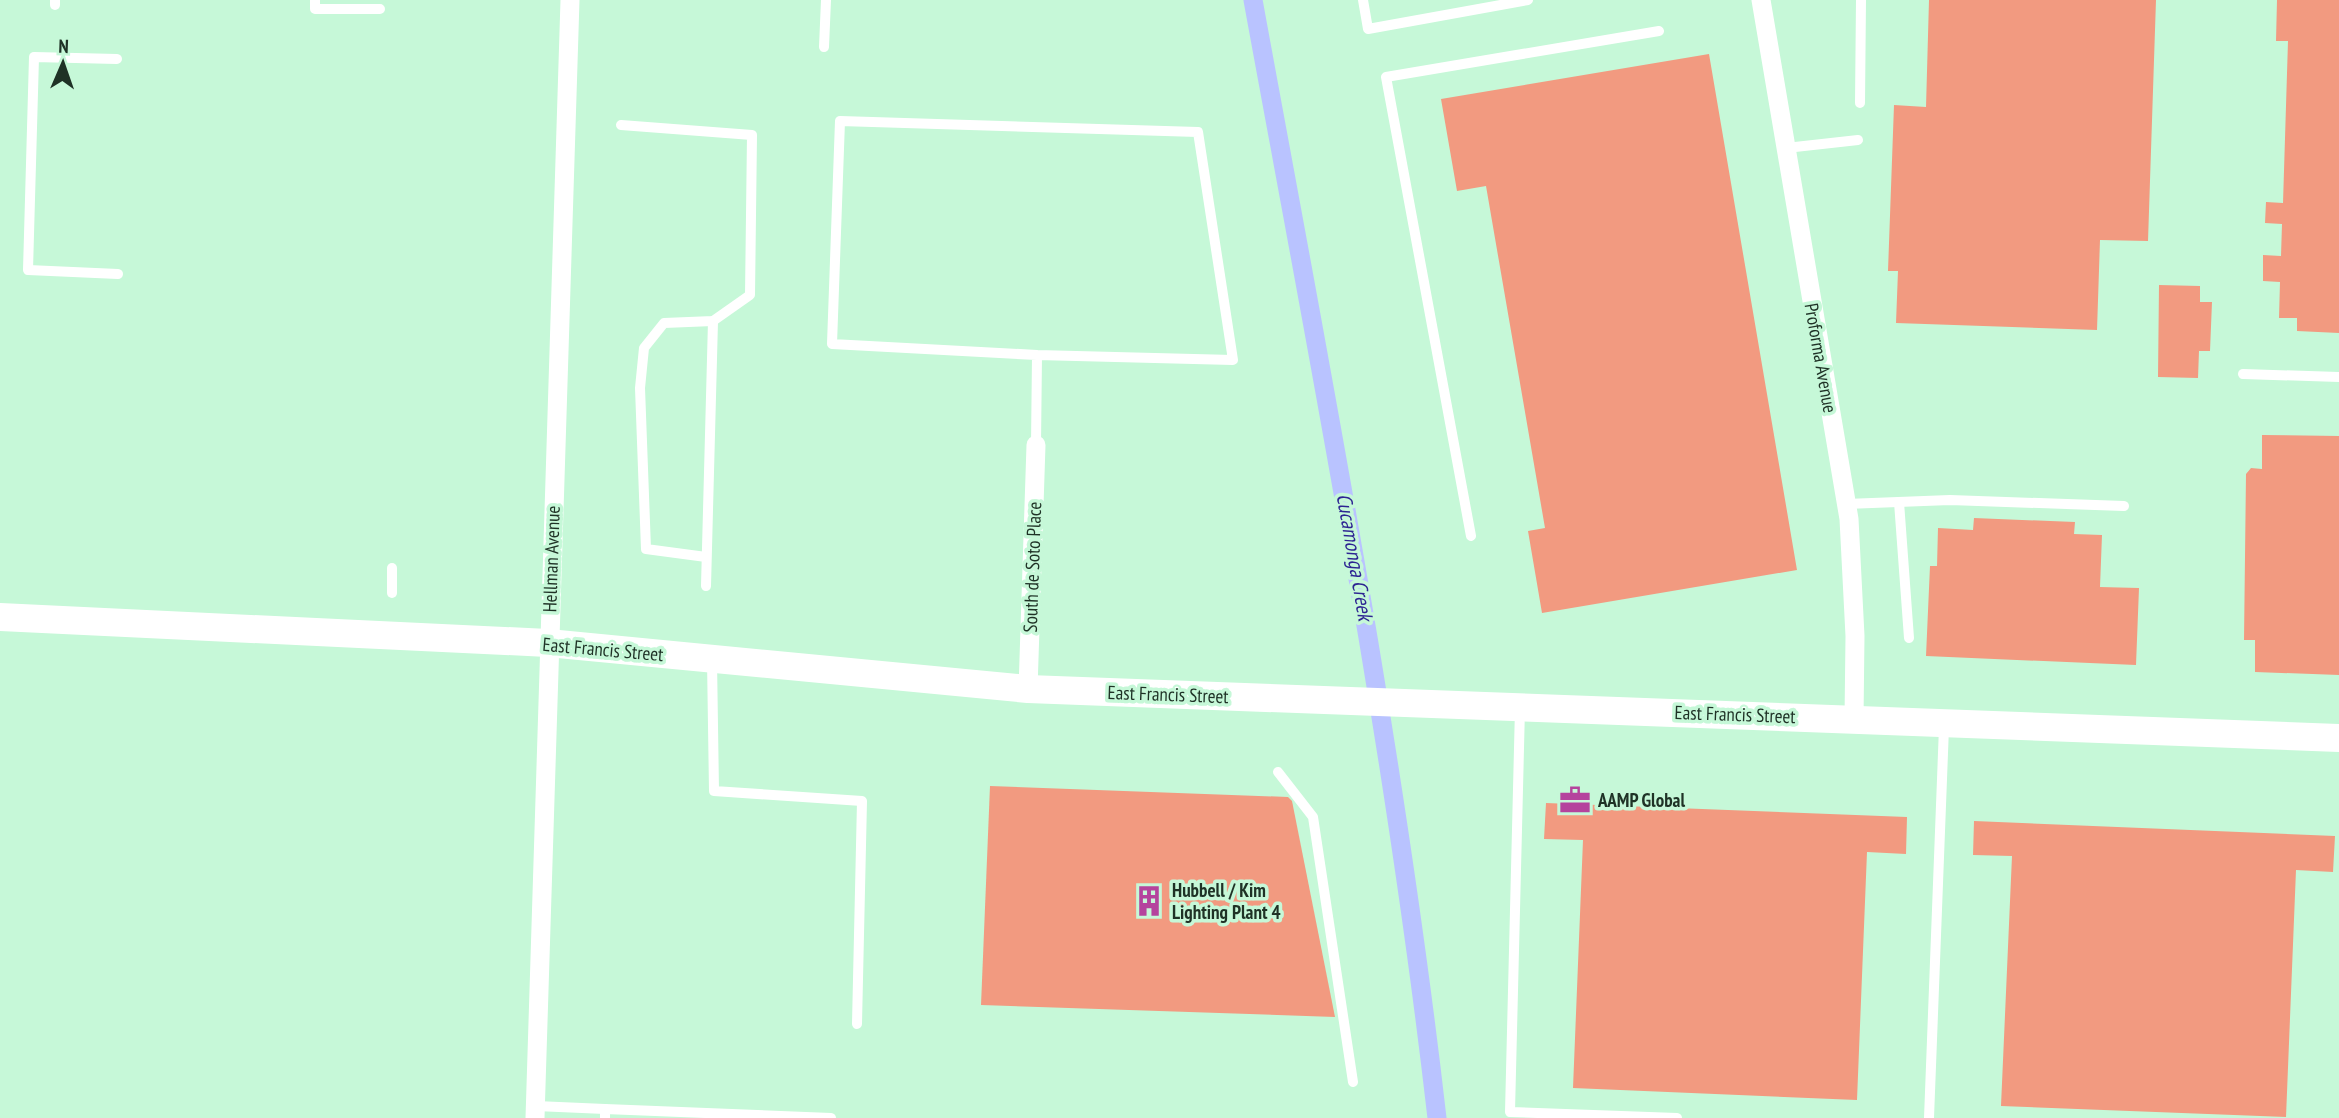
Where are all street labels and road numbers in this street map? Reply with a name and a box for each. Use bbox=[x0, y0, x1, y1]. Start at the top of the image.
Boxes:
street label: Proforma Avenue bbox=[1800, 301, 1842, 415]
street label: South de Soto Place bbox=[1018, 501, 1046, 633]
street label: Hellman Avenue bbox=[537, 505, 565, 613]
street label: East Francis Street bbox=[542, 632, 665, 666]
street label: East Francis Street bbox=[1107, 680, 1230, 708]
street label: East Francis Street bbox=[1674, 700, 1797, 728]

